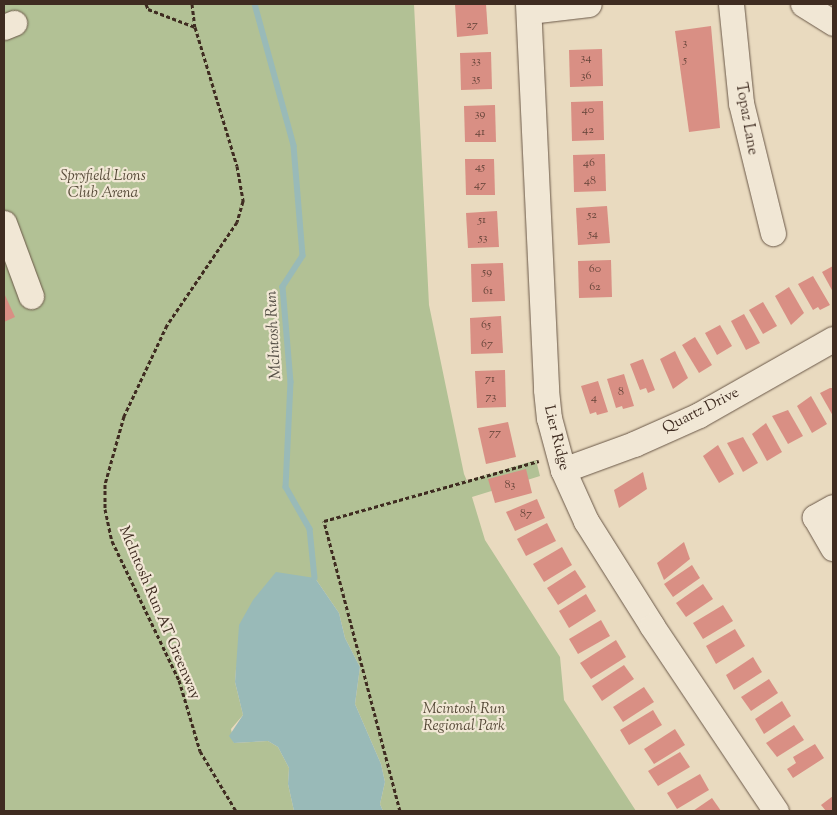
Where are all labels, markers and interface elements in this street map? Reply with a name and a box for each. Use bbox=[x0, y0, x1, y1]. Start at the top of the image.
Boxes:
house number: 27 bbox=[466, 19, 478, 33]
house number: 3 bbox=[683, 37, 687, 51]
house number: 34 bbox=[581, 52, 591, 66]
house number: 5 bbox=[683, 54, 687, 68]
house number: 33 bbox=[471, 55, 481, 69]
house number: 36 bbox=[581, 70, 591, 84]
house number: 35 bbox=[472, 73, 480, 87]
street label: Topaz Lane bbox=[731, 81, 761, 157]
house number: 40 bbox=[582, 104, 594, 118]
house number: 39 bbox=[475, 108, 485, 122]
house number: 42 bbox=[582, 124, 594, 138]
house number: 41 bbox=[475, 126, 485, 140]
house number: 46 bbox=[583, 157, 595, 171]
house number: 45 bbox=[475, 161, 485, 175]
park label: Spryfield Lions Club Arena bbox=[60, 167, 146, 202]
house number: 48 bbox=[584, 175, 596, 189]
house number: 47 bbox=[474, 179, 486, 193]
house number: 52 bbox=[587, 209, 597, 223]
house number: 51 bbox=[478, 214, 486, 228]
house number: 54 bbox=[588, 228, 598, 242]
house number: 53 bbox=[479, 232, 487, 246]
house number: 60 bbox=[589, 263, 601, 277]
house number: 59 bbox=[482, 266, 492, 280]
house number: 62 bbox=[589, 281, 601, 295]
house number: 61 bbox=[483, 285, 493, 299]
water label: McIntosh Run bbox=[263, 290, 287, 380]
house number: 65 bbox=[481, 319, 491, 333]
house number: 67 bbox=[481, 338, 493, 352]
house number: 71 bbox=[485, 373, 495, 387]
street label: Quartz Drive bbox=[660, 384, 742, 438]
house number: 8 bbox=[618, 386, 624, 400]
house number: 73 bbox=[486, 391, 496, 405]
house number: 4 bbox=[591, 392, 597, 406]
street label: Lier Ridge bbox=[539, 404, 573, 472]
house number: 77 bbox=[489, 427, 501, 441]
house number: 83 bbox=[505, 479, 515, 493]
house number: 87 bbox=[520, 508, 532, 522]
street label: McIntosh Run AT Greenway bbox=[114, 524, 204, 702]
park label: Mcintosh Run Regional Park bbox=[423, 700, 505, 735]

